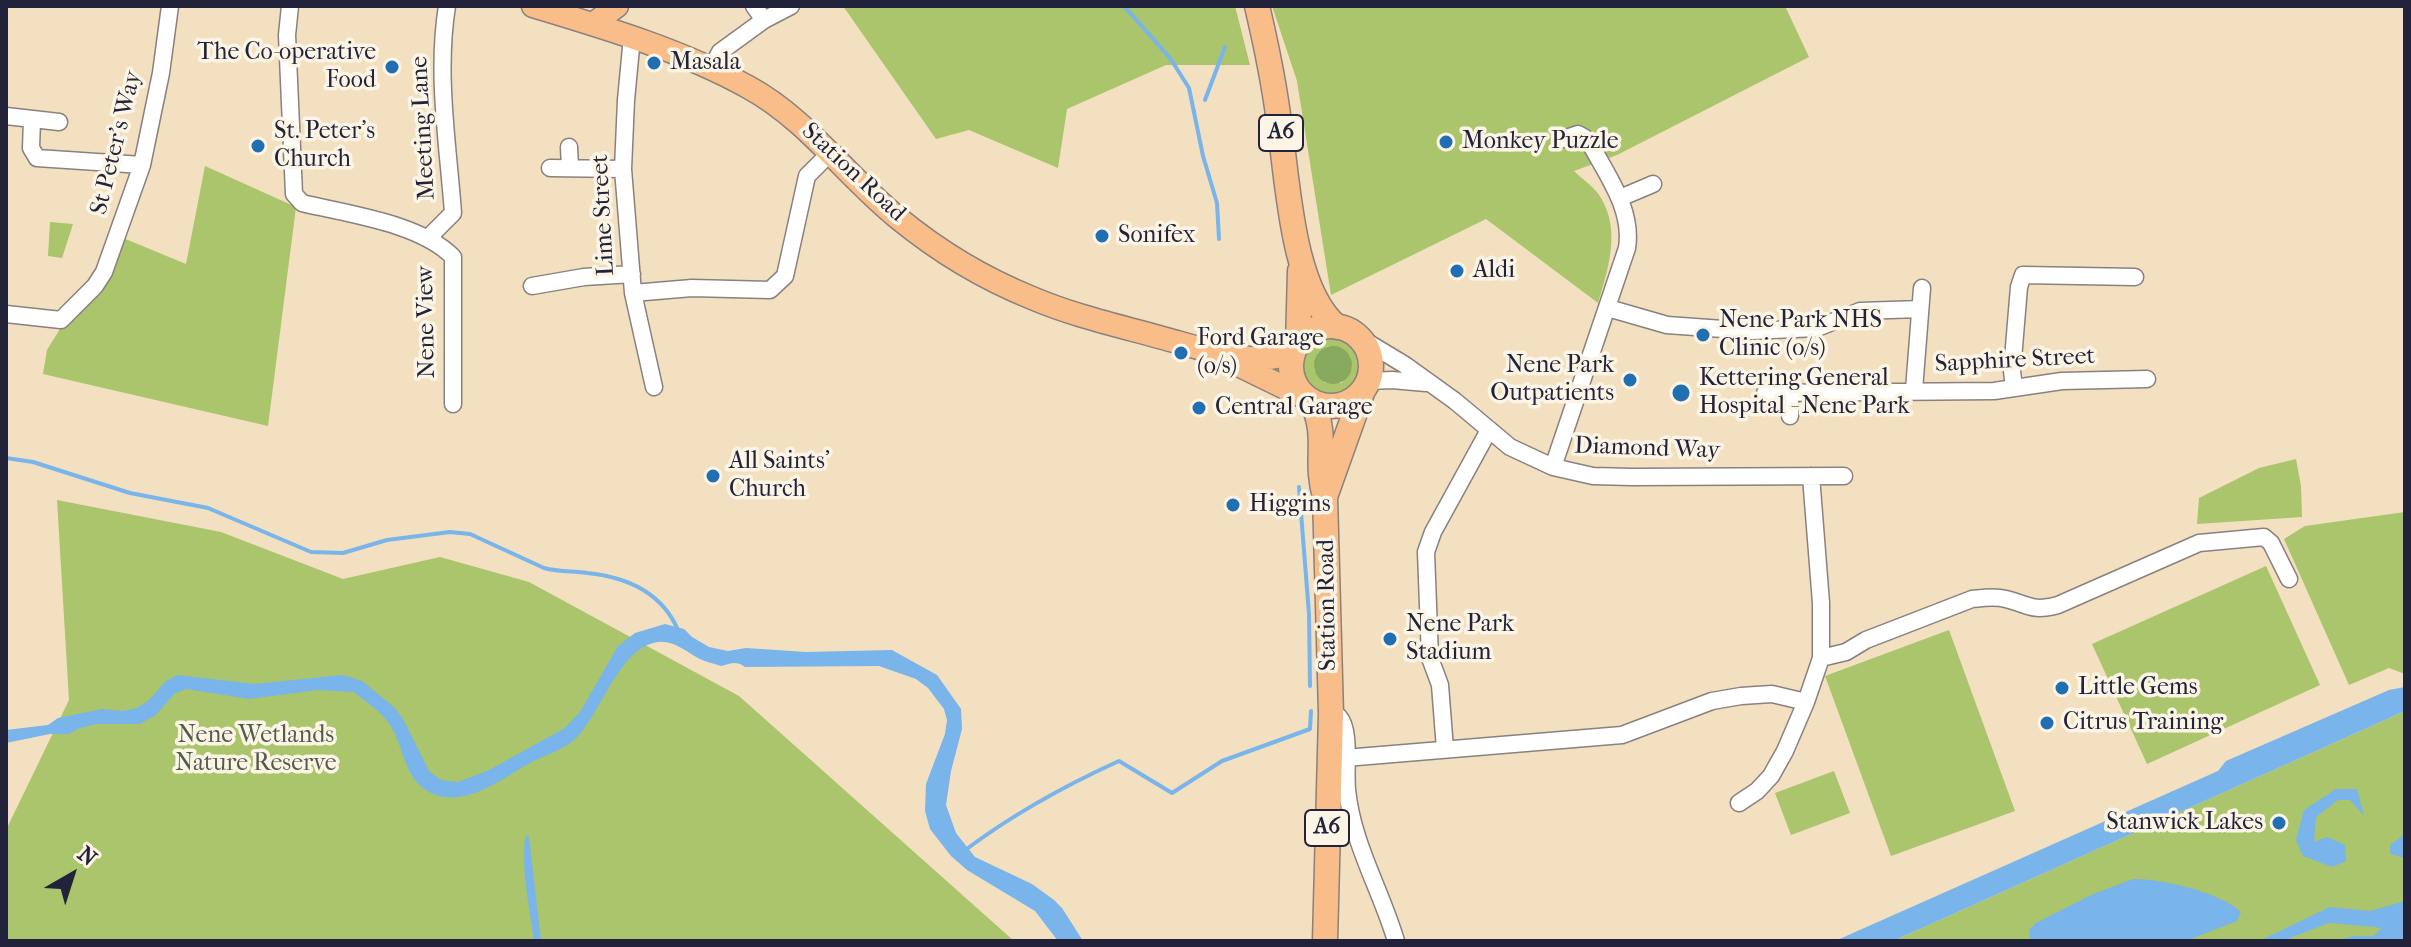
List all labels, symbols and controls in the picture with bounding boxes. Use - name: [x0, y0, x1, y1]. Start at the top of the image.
- place label: The Co-operative Food: [197, 39, 376, 95]
- place label: Masala: [670, 49, 741, 77]
- marker: Masala: [645, 54, 663, 72]
- street label: Meeting Lane: [406, 55, 442, 201]
- marker: The Co-operative Food: [383, 58, 401, 76]
- street label: St Peter's Way: [85, 68, 149, 218]
- road number: A6: [1259, 115, 1303, 151]
- street label: Station Road: [795, 117, 911, 229]
- place label: St. Peter's Church: [274, 118, 375, 174]
- place label: Monkey Puzzle: [1462, 128, 1619, 156]
- marker: Monkey Puzzle: [1437, 133, 1455, 151]
- marker: St. Peter's Church: [249, 137, 267, 155]
- street label: Lime Street: [586, 153, 622, 277]
- place label: Sonifex: [1118, 222, 1195, 250]
- marker: Sonifex: [1093, 227, 1111, 245]
- place label: Aldi: [1473, 257, 1515, 285]
- marker: Aldi: [1448, 262, 1466, 280]
- street label: Nene View: [412, 266, 442, 378]
- place label: Nene Park NHS Clinic (o/s): [1719, 307, 1882, 363]
- place label: Ford Garage (o/s): [1197, 325, 1324, 381]
- marker: Nene Park NHS Clinic (o/s): [1694, 326, 1712, 344]
- street label: Sapphire Street: [1934, 342, 2096, 380]
- marker: Ford Garage (o/s): [1172, 344, 1190, 362]
- place label: Nene Park Outpatients: [1490, 352, 1614, 408]
- place label: Kettering General Hospital - Nene Park: [1699, 365, 1910, 421]
- marker: Nene Park Outpatients: [1621, 371, 1639, 389]
- marker: Kettering General Hospital - Nene Park: [1670, 382, 1692, 404]
- place label: Central Garage: [1215, 394, 1373, 422]
- marker: Central Garage: [1190, 399, 1208, 417]
- street label: Diamond Way: [1574, 432, 1720, 466]
- place label: All Saints' Church: [729, 448, 830, 504]
- marker: All Saints' Church: [704, 467, 722, 485]
- place label: Higgins: [1249, 491, 1331, 519]
- marker: Higgins: [1224, 496, 1242, 514]
- street label: Station Road: [1312, 539, 1344, 671]
- place label: Nene Park Stadium: [1406, 611, 1514, 667]
- marker: Nene Park Stadium: [1381, 630, 1399, 648]
- place label: Little Gems: [2078, 674, 2198, 702]
- marker: Little Gems: [2053, 679, 2071, 697]
- place label: Citrus Training: [2063, 709, 2223, 737]
- marker: Citrus Training: [2038, 714, 2056, 732]
- park label: Nene Wetlands Nature Reserve: [175, 722, 337, 778]
- place label: Stanwick Lakes: [2106, 809, 2263, 837]
- road number: A6: [1305, 810, 1349, 846]
- marker: Stanwick Lakes: [2270, 814, 2288, 832]
- north arrow: [32, 835, 112, 915]
- text: N: [72, 841, 102, 872]

